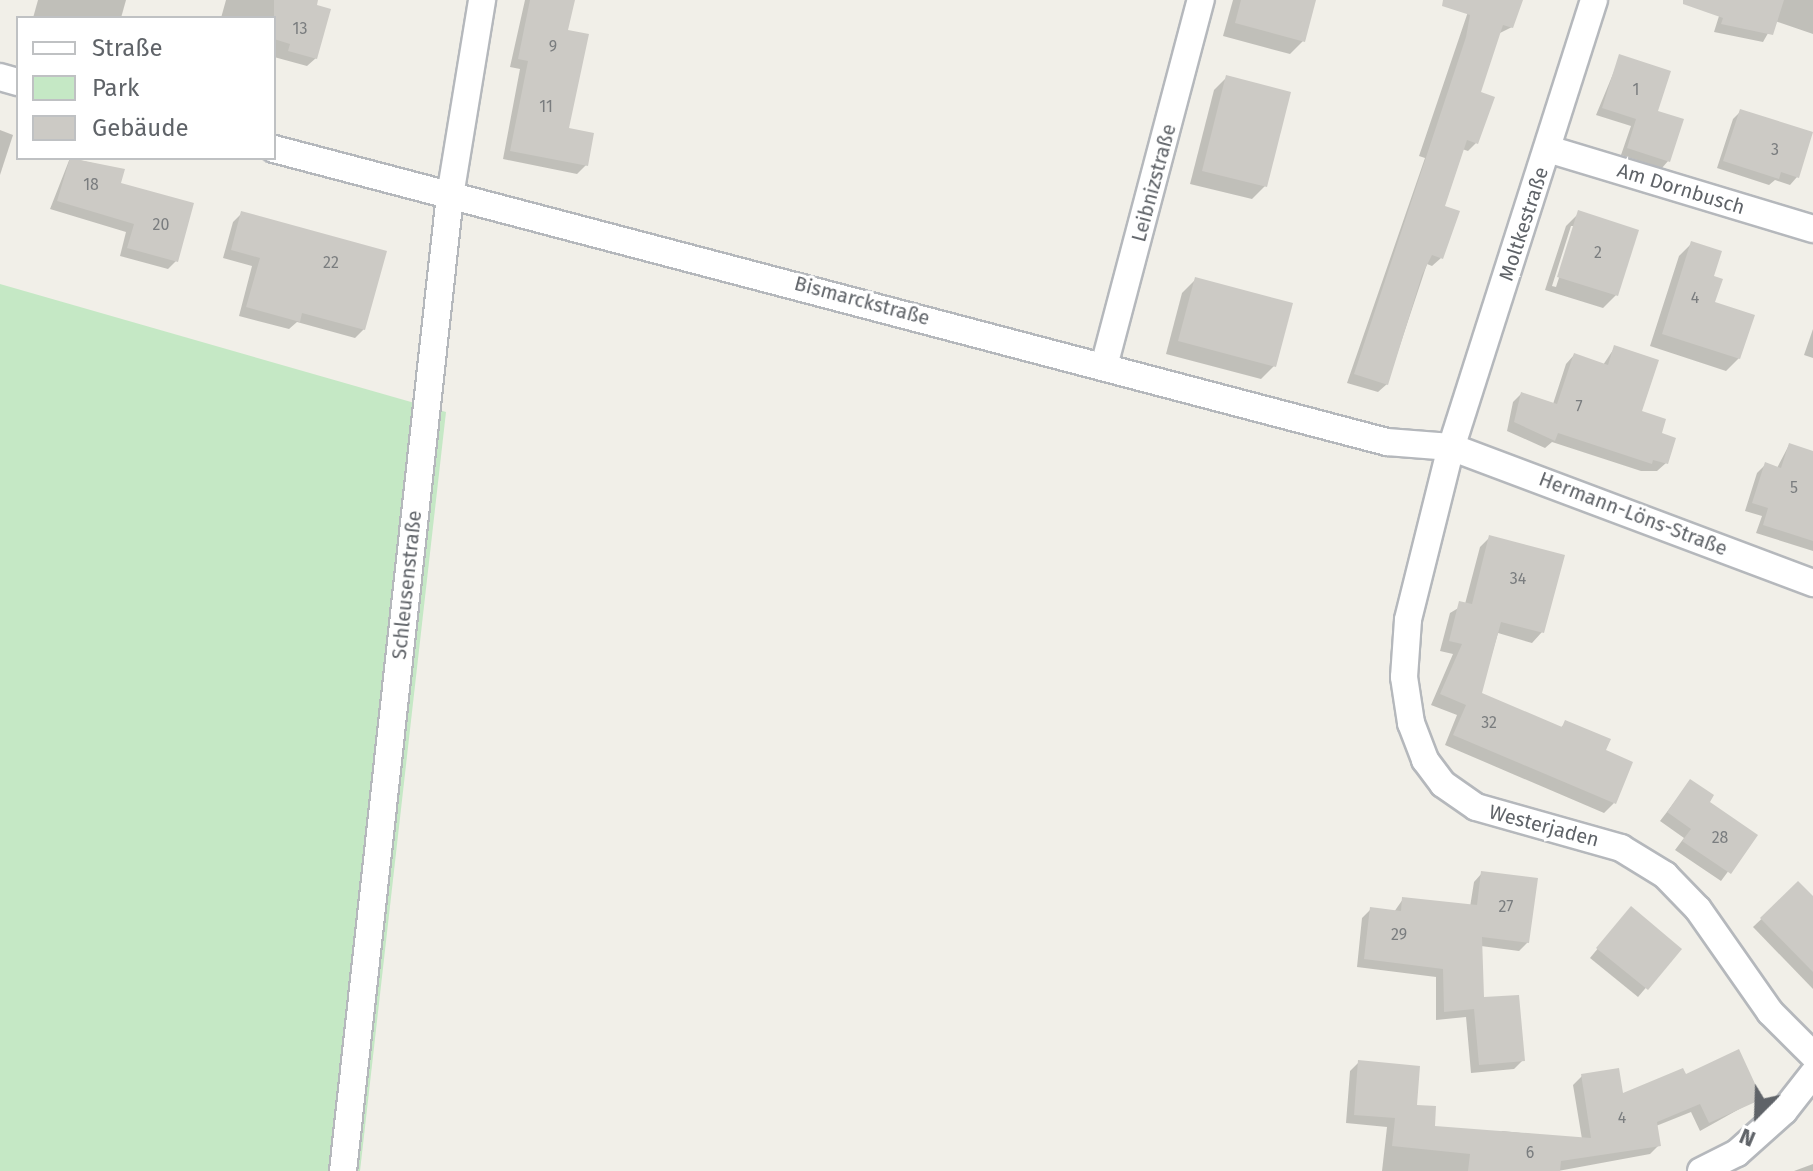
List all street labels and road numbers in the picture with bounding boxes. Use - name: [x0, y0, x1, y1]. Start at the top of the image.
- street label: Leibnizstraße: [1127, 121, 1181, 245]
- street label: Am Dornbusch: [1614, 158, 1748, 220]
- street label: Moltkestraße: [1494, 164, 1554, 284]
- street label: Bismarckstraße: [792, 271, 932, 331]
- street label: Hermann-Löns-Straße: [1535, 467, 1731, 561]
- street label: Schleusenstraße: [387, 509, 427, 661]
- street label: Westerjaden: [1486, 800, 1602, 852]

